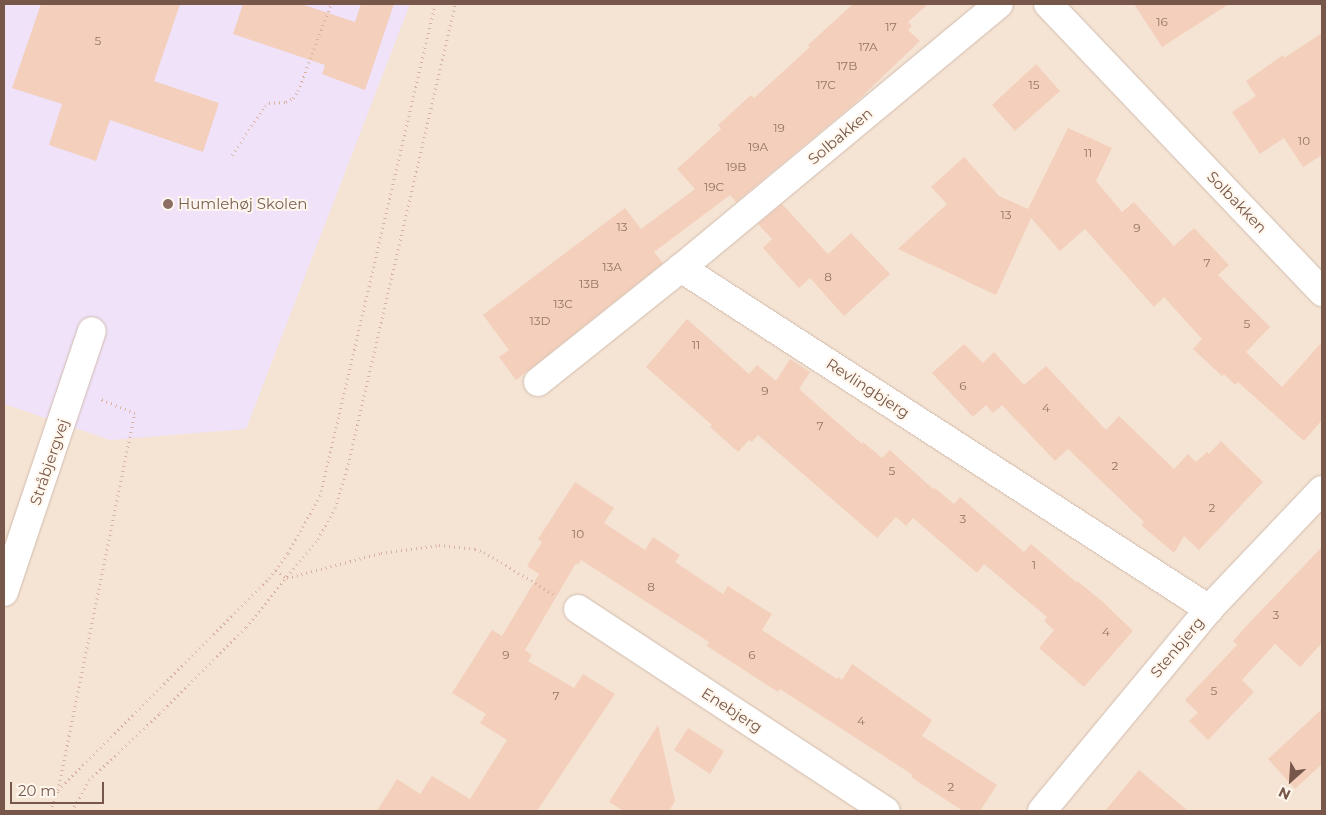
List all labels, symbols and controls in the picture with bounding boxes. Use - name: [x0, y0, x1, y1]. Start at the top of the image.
- house number: 16: [1156, 15, 1168, 29]
- house number: 17: [885, 20, 897, 34]
- house number: 5: [95, 34, 101, 48]
- house number: 17A: [858, 40, 878, 54]
- house number: 17B: [837, 59, 857, 73]
- house number: 17C: [816, 78, 836, 92]
- house number: 15: [1028, 78, 1040, 92]
- street label: Solbakken: [804, 104, 876, 168]
- house number: 19: [773, 121, 785, 135]
- house number: 10: [1298, 134, 1310, 148]
- house number: 19A: [748, 140, 768, 154]
- house number: 11: [1084, 146, 1092, 160]
- house number: 19B: [726, 160, 746, 174]
- street label: Solbakken: [1203, 168, 1271, 236]
- house number: 19C: [704, 180, 724, 194]
- place label: Humlehøj Skolen: [178, 195, 307, 213]
- marker: Humlehøj Skolen: [162, 198, 174, 210]
- house number: 13: [1000, 208, 1012, 222]
- house number: 13: [616, 220, 628, 234]
- house number: 9: [1133, 221, 1141, 235]
- house number: 7: [1203, 256, 1211, 270]
- house number: 13A: [602, 260, 622, 274]
- house number: 8: [824, 270, 832, 284]
- house number: 13B: [579, 277, 599, 291]
- house number: 13C: [553, 297, 573, 311]
- house number: 13D: [529, 314, 551, 328]
- house number: 5: [1244, 317, 1250, 331]
- house number: 11: [692, 338, 700, 352]
- street label: Revlingbjerg: [823, 354, 913, 422]
- house number: 6: [959, 379, 967, 393]
- house number: 9: [761, 384, 769, 398]
- house number: 4: [1042, 401, 1050, 415]
- street label: Stråbjergvej: [26, 417, 72, 507]
- house number: 7: [816, 419, 824, 433]
- house number: 2: [1112, 459, 1118, 473]
- house number: 5: [889, 464, 895, 478]
- house number: 2: [1209, 501, 1215, 515]
- house number: 3: [960, 512, 966, 526]
- house number: 10: [572, 527, 584, 541]
- house number: 1: [1032, 558, 1036, 572]
- house number: 8: [647, 580, 655, 594]
- house number: 3: [1273, 608, 1279, 622]
- street label: Stenbjerg: [1146, 613, 1208, 681]
- house number: 4: [1102, 625, 1110, 639]
- house number: 9: [502, 648, 510, 662]
- house number: 6: [748, 648, 756, 662]
- street label: Enebjerg: [698, 684, 766, 736]
- house number: 5: [1211, 684, 1217, 698]
- house number: 7: [552, 689, 560, 703]
- house number: 4: [857, 714, 865, 728]
- north arrow: [1266, 755, 1316, 805]
- scale bar: [12, 772, 106, 804]
- house number: 2: [948, 780, 954, 794]
- text: 20 m: [18, 781, 56, 800]
- text: N: [1275, 783, 1293, 804]

